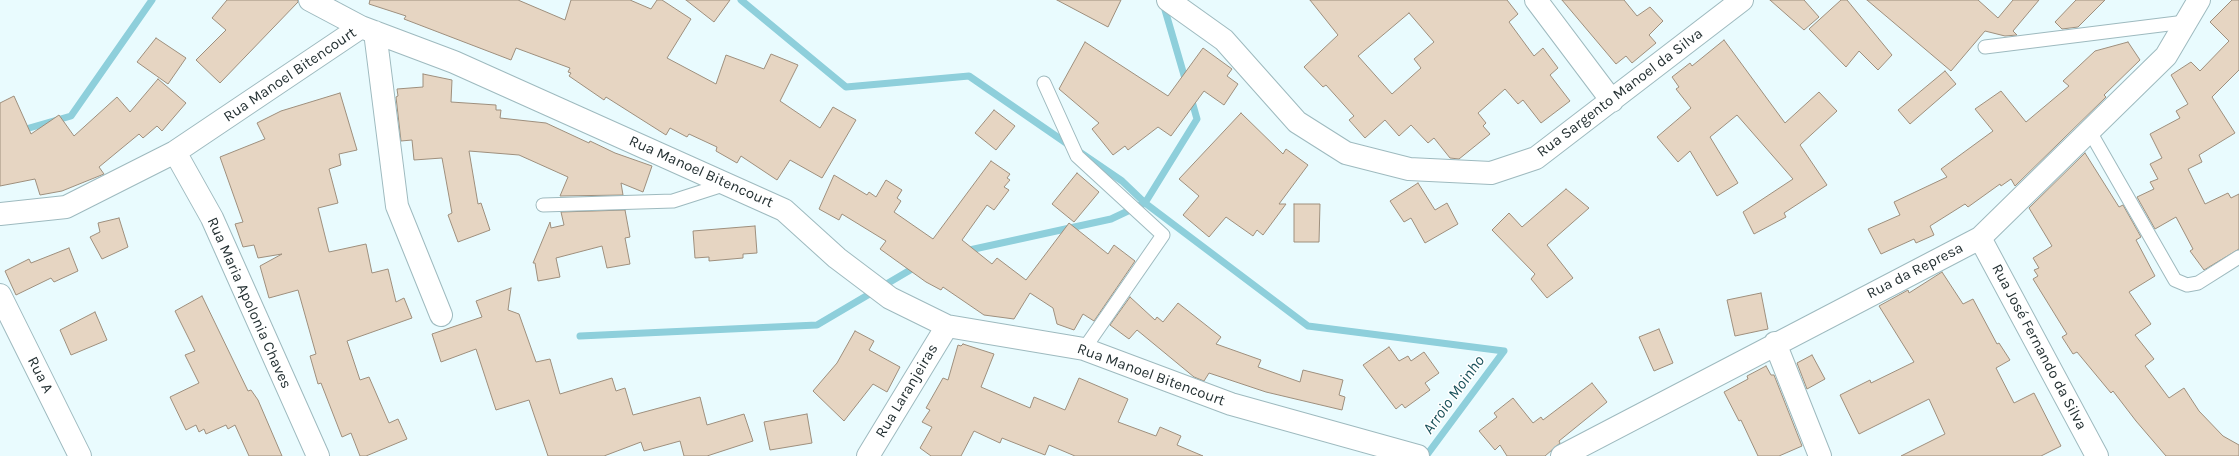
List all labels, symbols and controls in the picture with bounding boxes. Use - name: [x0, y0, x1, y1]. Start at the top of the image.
- street label: Rua Manoel Bitencourt: [220, 24, 360, 126]
- street label: Rua Sargento Manoel da Silva: [1533, 25, 1707, 161]
- street label: Rua Manoel Bitencourt: [626, 132, 776, 212]
- street label: Rua Maria Apolonia Chaves: [203, 215, 295, 391]
- street label: Rua da Represa: [1864, 239, 1966, 303]
- street label: Rua José Fernando da Silva: [1988, 261, 2090, 433]
- street label: Rua Manoel Bitencourt: [1075, 340, 1227, 410]
- street label: Rua Laranjeiras: [872, 341, 942, 441]
- water label: Arroio Moinho: [1419, 352, 1489, 438]
- street label: Rua A: [23, 354, 57, 396]

